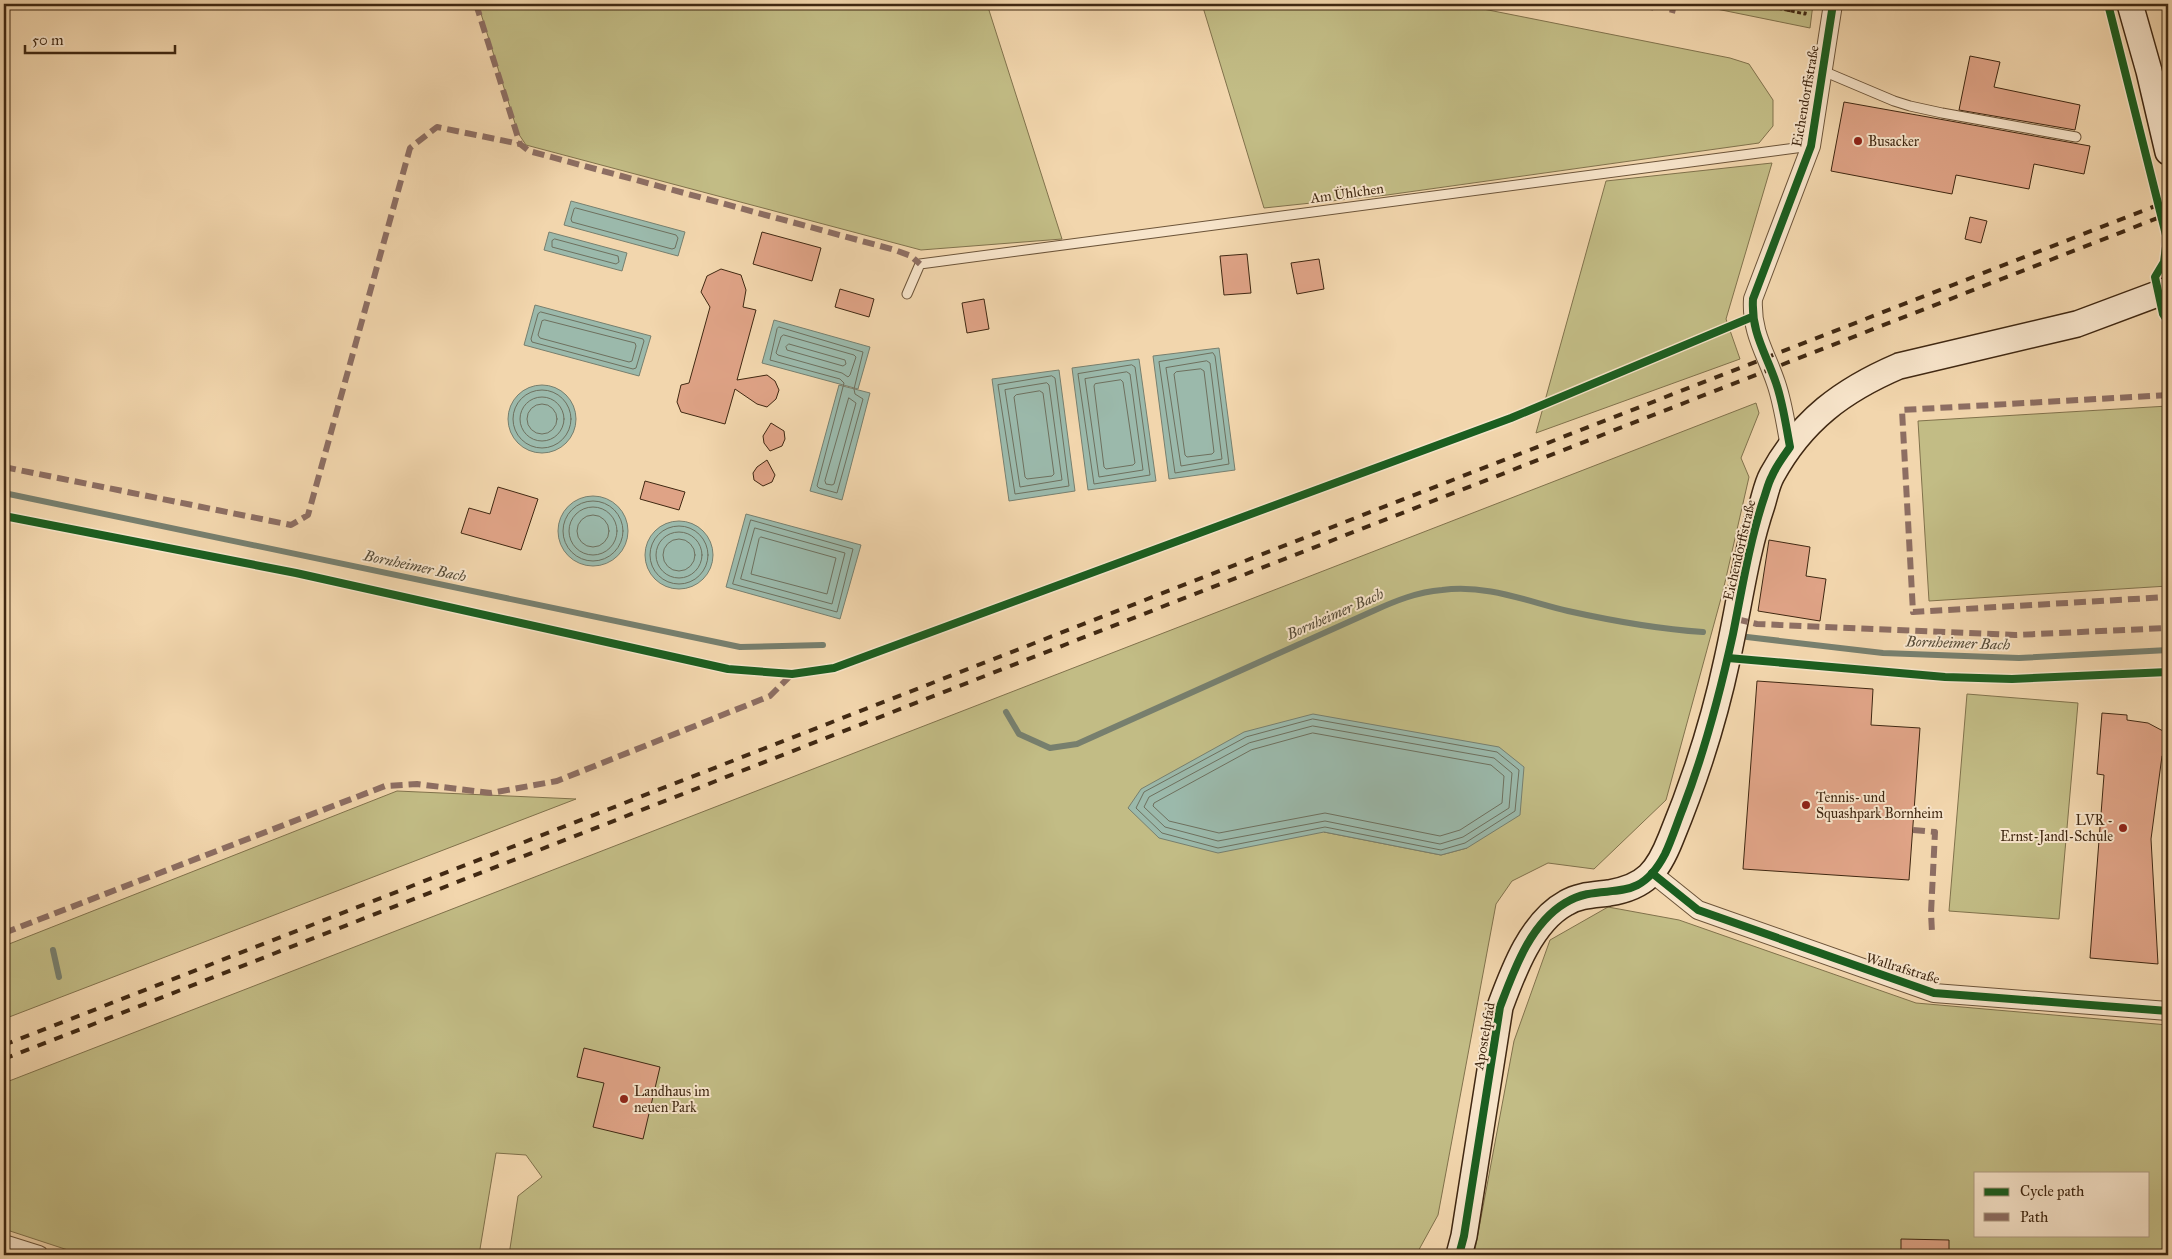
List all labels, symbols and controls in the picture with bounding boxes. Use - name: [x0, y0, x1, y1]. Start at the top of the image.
- scale bar: [25, 22, 175, 54]
- text: 50 m: [32, 31, 64, 49]
- street label: Eichendorffstraße: [1788, 44, 1823, 148]
- place label: Busacker: [1868, 133, 1920, 150]
- marker: Busacker: [1852, 135, 1864, 147]
- street label: Am Ühlchen: [1308, 178, 1385, 207]
- street label: Eichendorffstraße: [1720, 498, 1759, 602]
- water label: Bornheimer Bach: [361, 546, 469, 586]
- water label: Bornheimer Bach: [1283, 584, 1387, 644]
- water label: Bornheimer Bach: [1905, 632, 2011, 654]
- place label: Tennis- und Squashpark Bornheim: [1816, 789, 1943, 823]
- marker: Tennis- und Squashpark Bornheim: [1800, 799, 1812, 811]
- place label: LVR - Ernst-Jandl-Schule: [2000, 812, 2113, 846]
- marker: LVR - Ernst-Jandl-Schule: [2117, 822, 2129, 834]
- street label: Wallrafstraße: [1864, 949, 1942, 988]
- street label: Apostelpfad: [1470, 1001, 1499, 1072]
- place label: Landhaus im neuen Park: [634, 1083, 710, 1116]
- marker: Landhaus im neuen Park: [618, 1093, 630, 1105]
- legend: [1974, 1172, 2150, 1236]
- text: Cycle path: [2020, 1182, 2085, 1200]
- text: Path: [2020, 1208, 2049, 1226]

